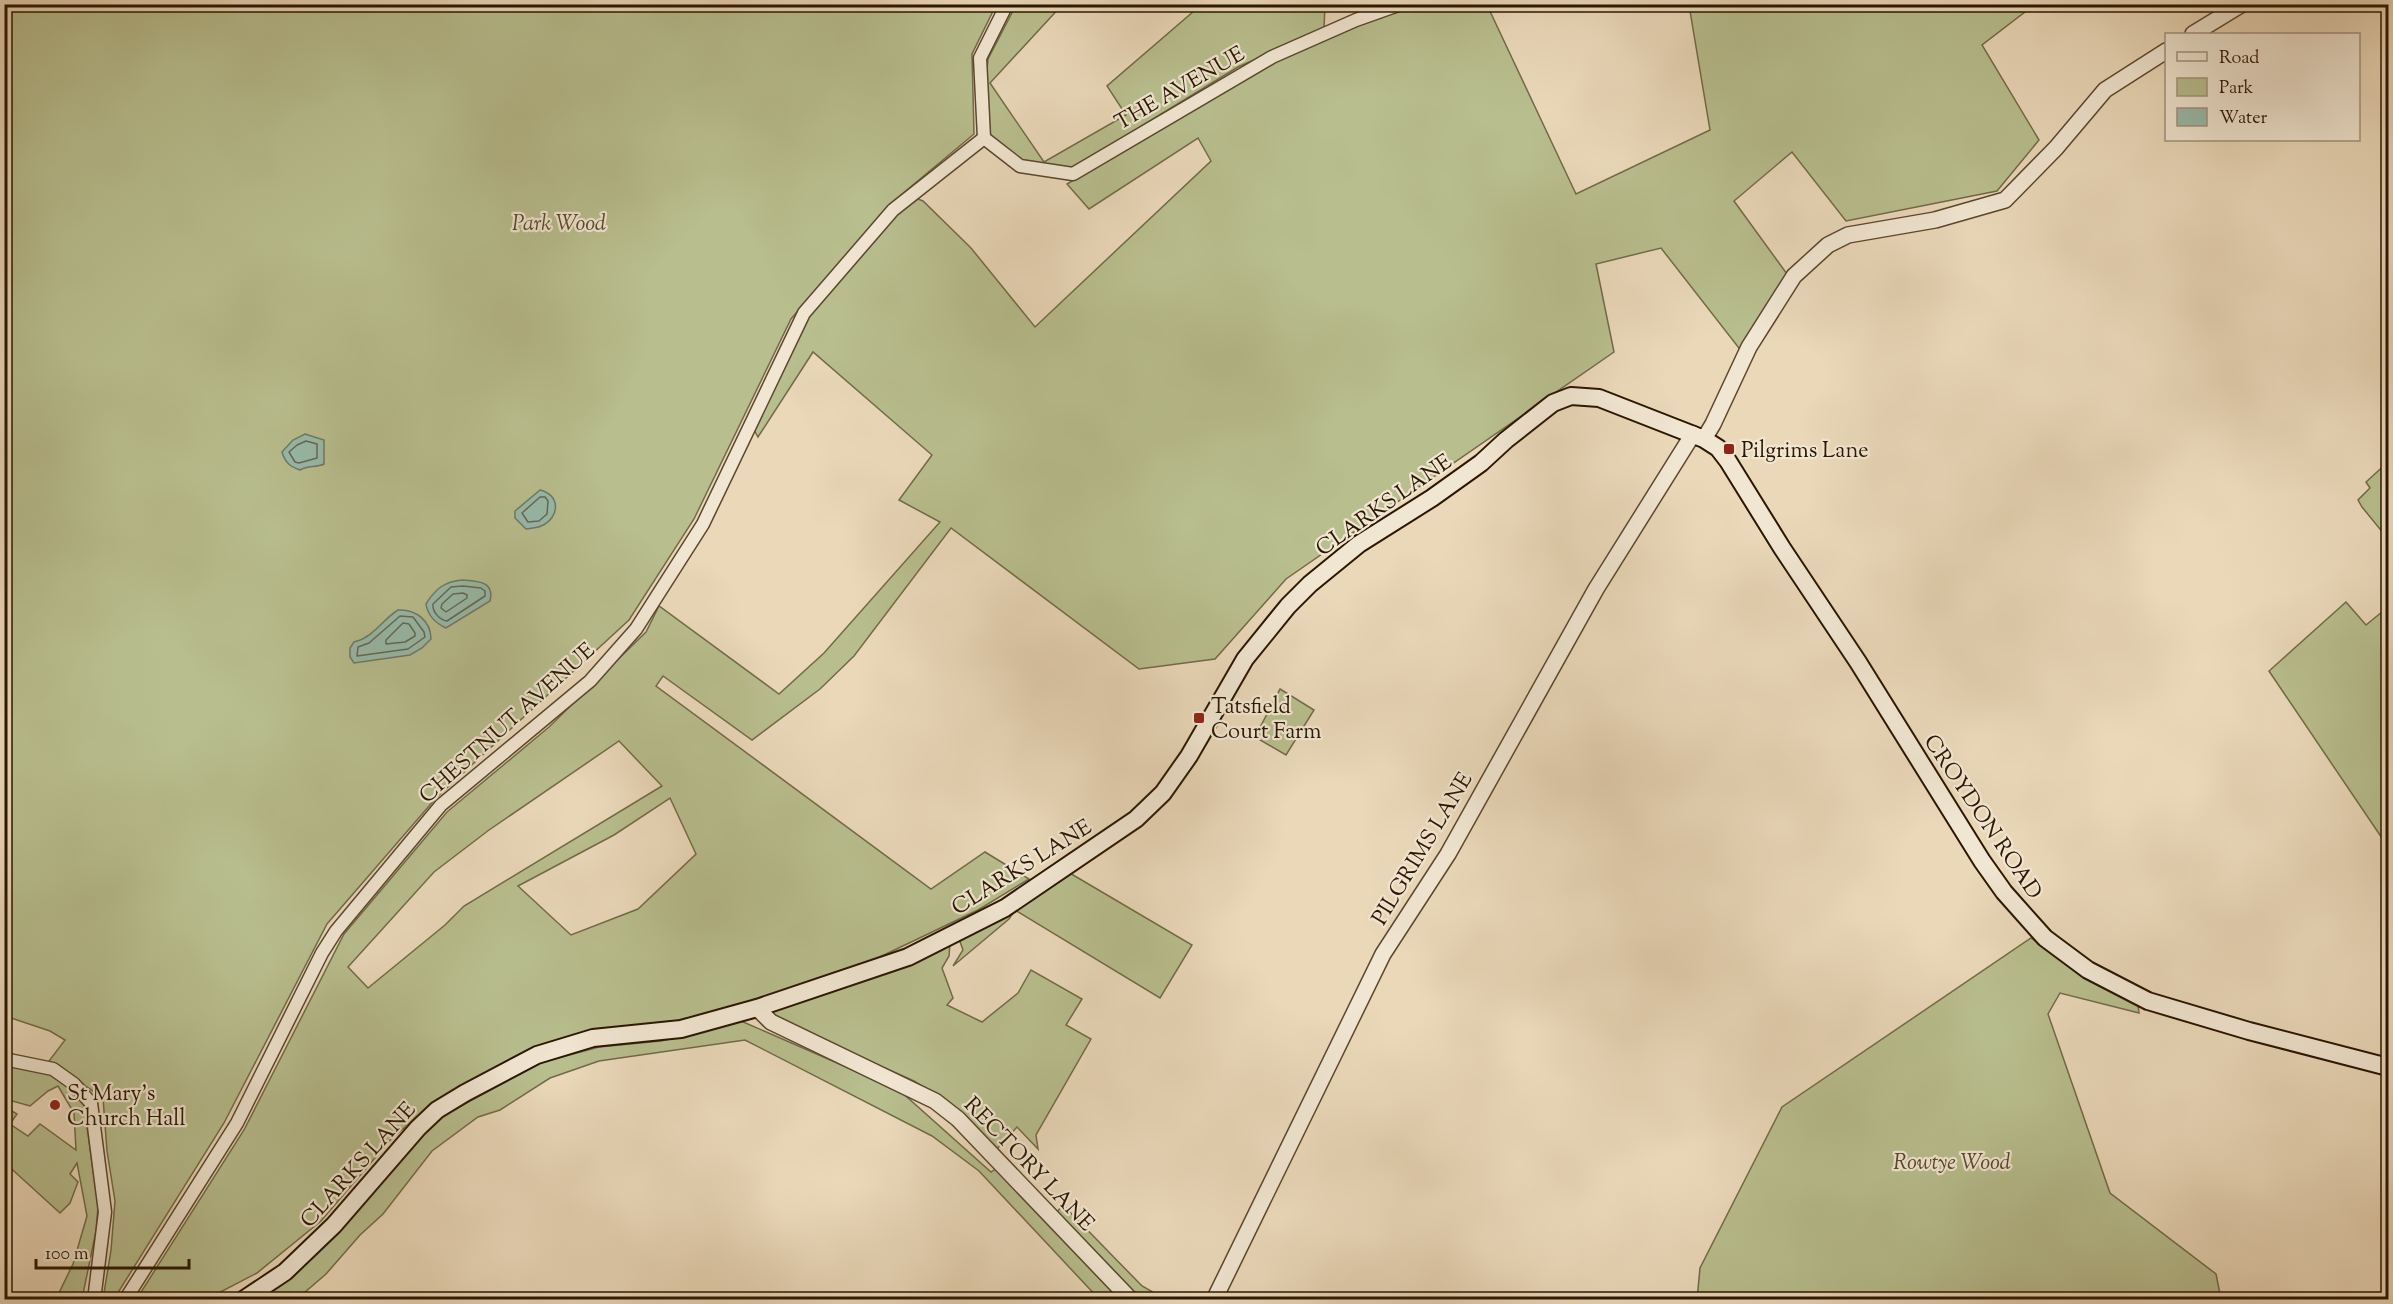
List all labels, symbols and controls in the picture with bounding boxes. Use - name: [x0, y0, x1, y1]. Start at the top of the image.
- legend: [2165, 33, 2360, 141]
- street label: THE AVENUE: [1110, 39, 1251, 140]
- text: Road: [2219, 46, 2259, 72]
- text: Park: [2219, 76, 2254, 102]
- text: Water: [2219, 106, 2268, 132]
- park label: Park Wood: [512, 209, 606, 241]
- place label: Pilgrims Lane: [1741, 436, 1868, 468]
- marker: Pilgrims Lane: [1722, 442, 1736, 456]
- street label: CLARKS LANE: [1310, 447, 1459, 565]
- street label: CHESTNUT AVENUE: [413, 636, 603, 812]
- place label: Tatsfield Court Farm: [1211, 692, 1321, 749]
- marker: Tatsfield Court Farm: [1192, 711, 1206, 725]
- street label: CROYDON ROAD: [1914, 729, 2049, 907]
- street label: PILGRIMS LANE: [1365, 767, 1482, 932]
- street label: CLARKS LANE: [946, 813, 1099, 925]
- place label: St Mary's Church Hall: [67, 1079, 186, 1136]
- street label: RECTORY LANE: [955, 1091, 1101, 1240]
- street label: CLARKS LANE: [294, 1096, 425, 1236]
- marker: St Mary's Church Hall: [48, 1098, 62, 1112]
- park label: Rowtye Wood: [1893, 1148, 2011, 1180]
- scale bar: [36, 1232, 189, 1270]
- text: 100 m: [45, 1242, 89, 1268]

